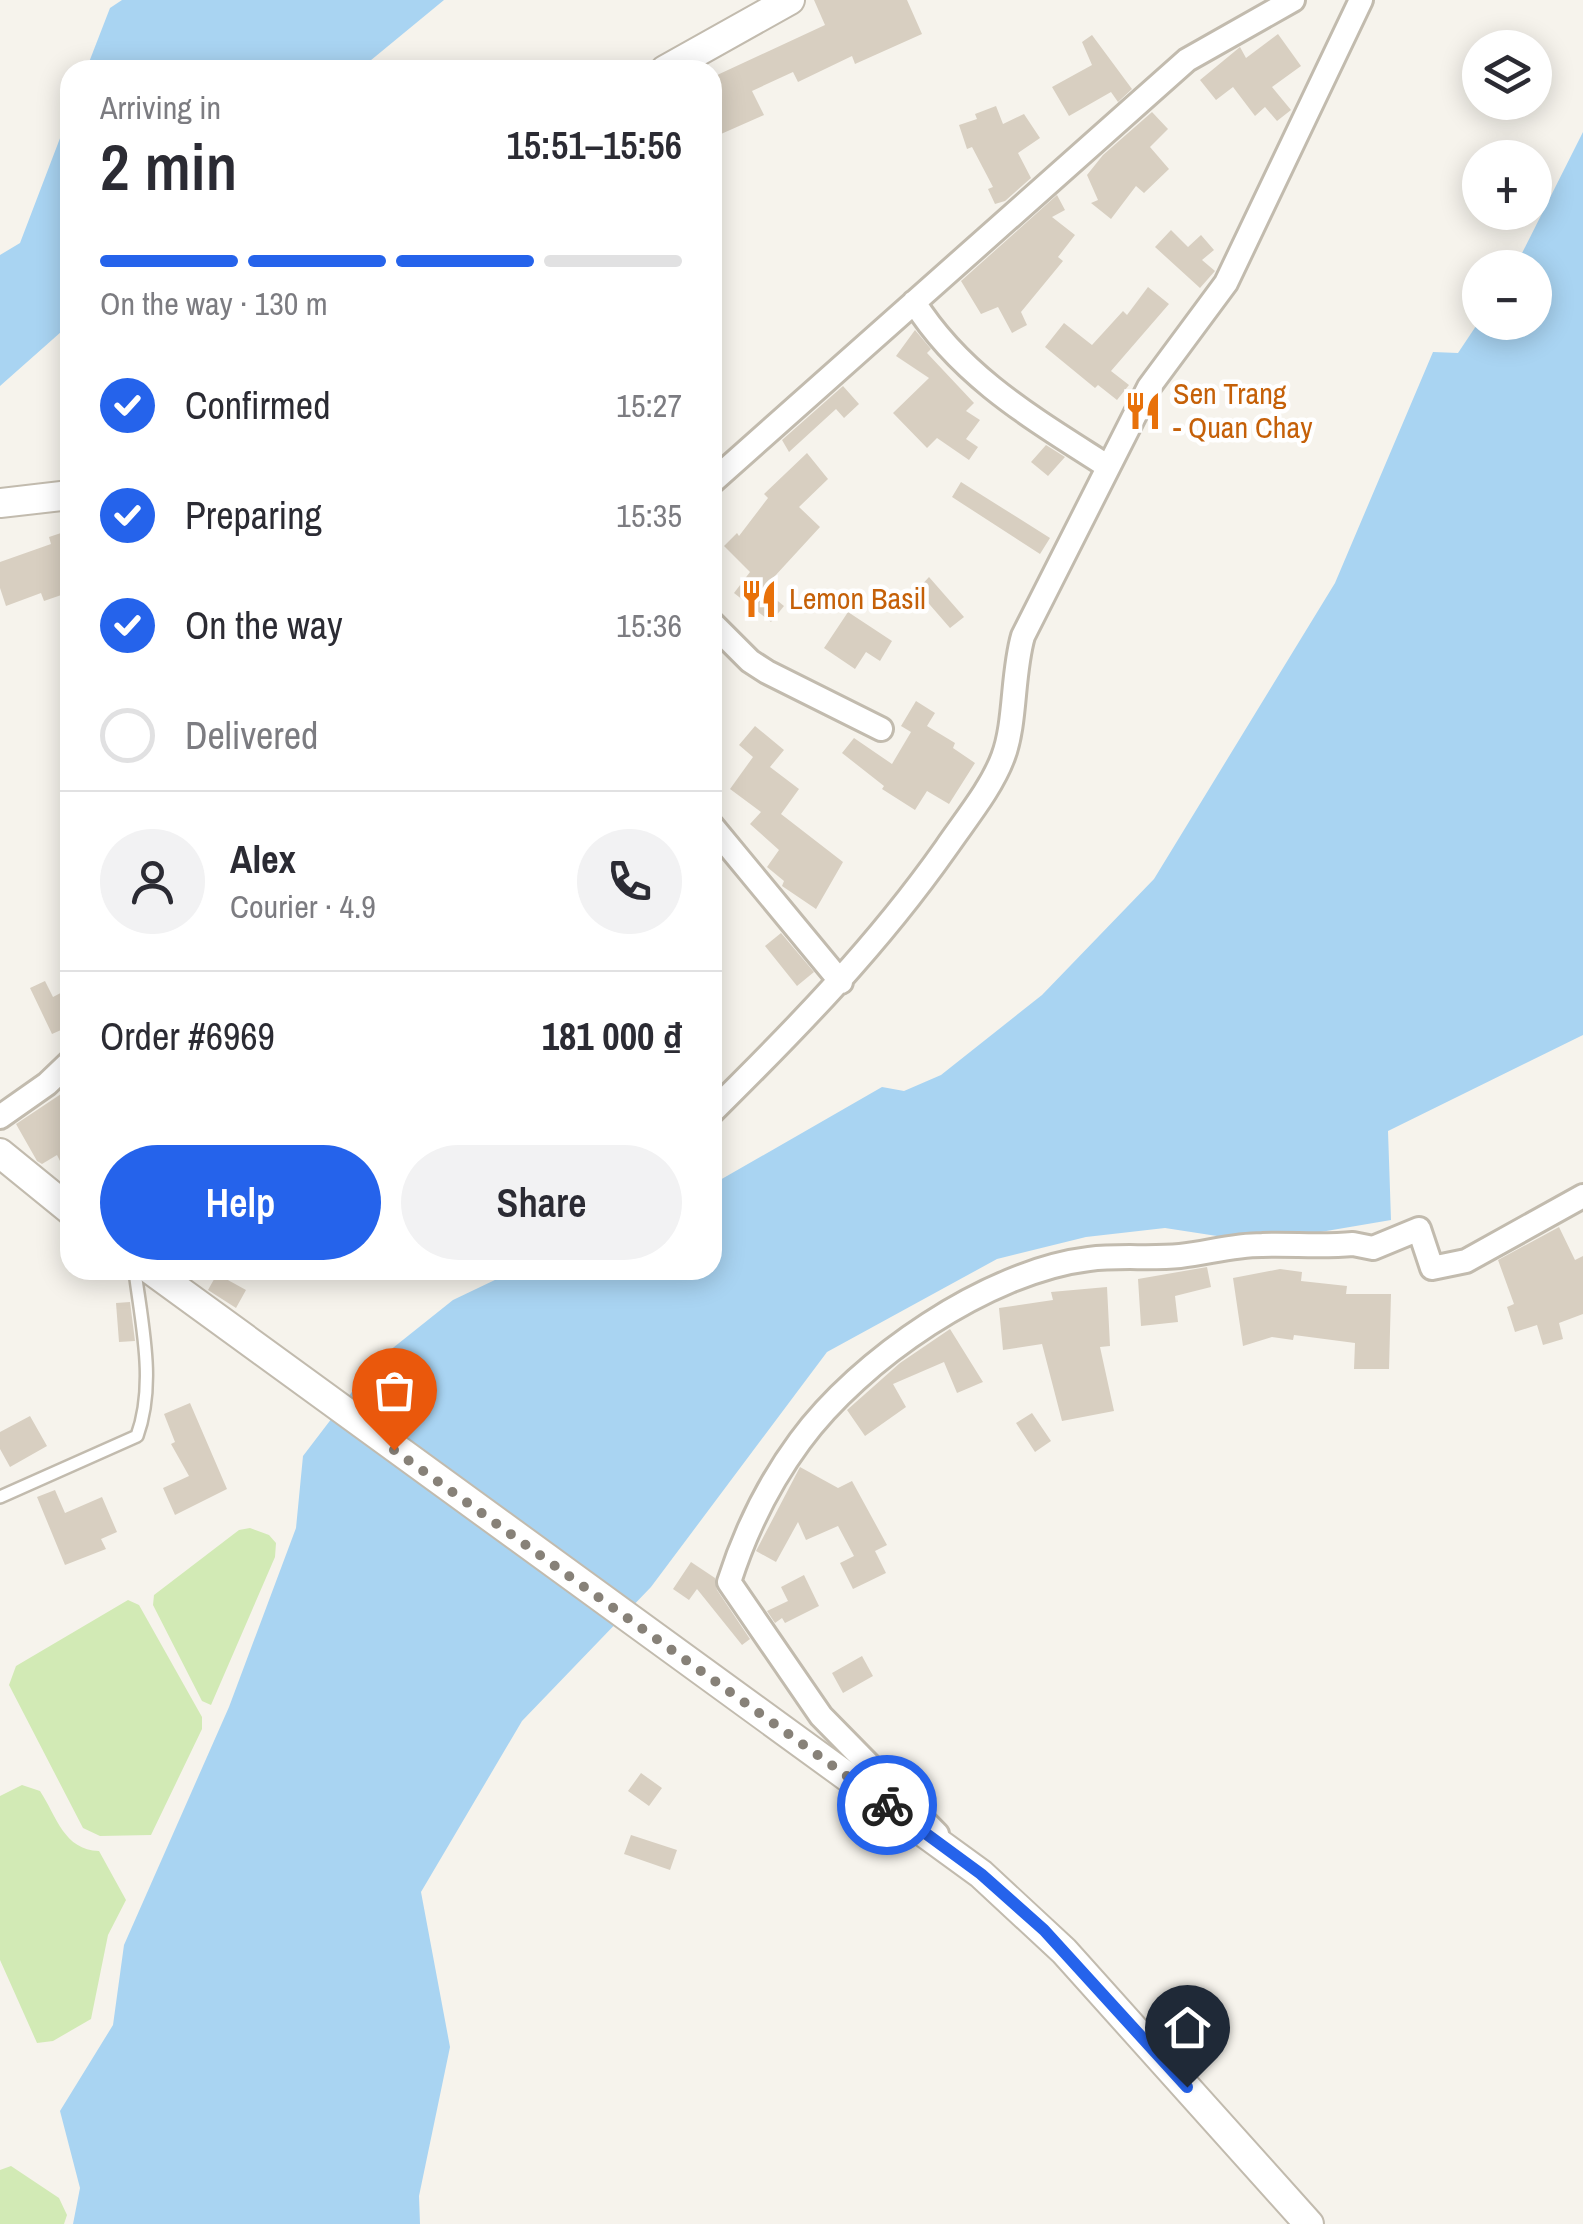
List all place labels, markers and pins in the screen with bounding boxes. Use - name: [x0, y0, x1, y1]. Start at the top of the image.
- place label: Sen Trang - Quan Chay: [1173, 373, 1313, 447]
- restaurant icon: Sen Trang - Quan Chay: [1122, 390, 1164, 432]
- restaurant icon: Lemon Basil: [738, 578, 780, 620]
- place label: Lemon Basil: [789, 578, 926, 618]
- pin: [352, 1348, 437, 1451]
- pin: [1145, 1985, 1230, 2088]

